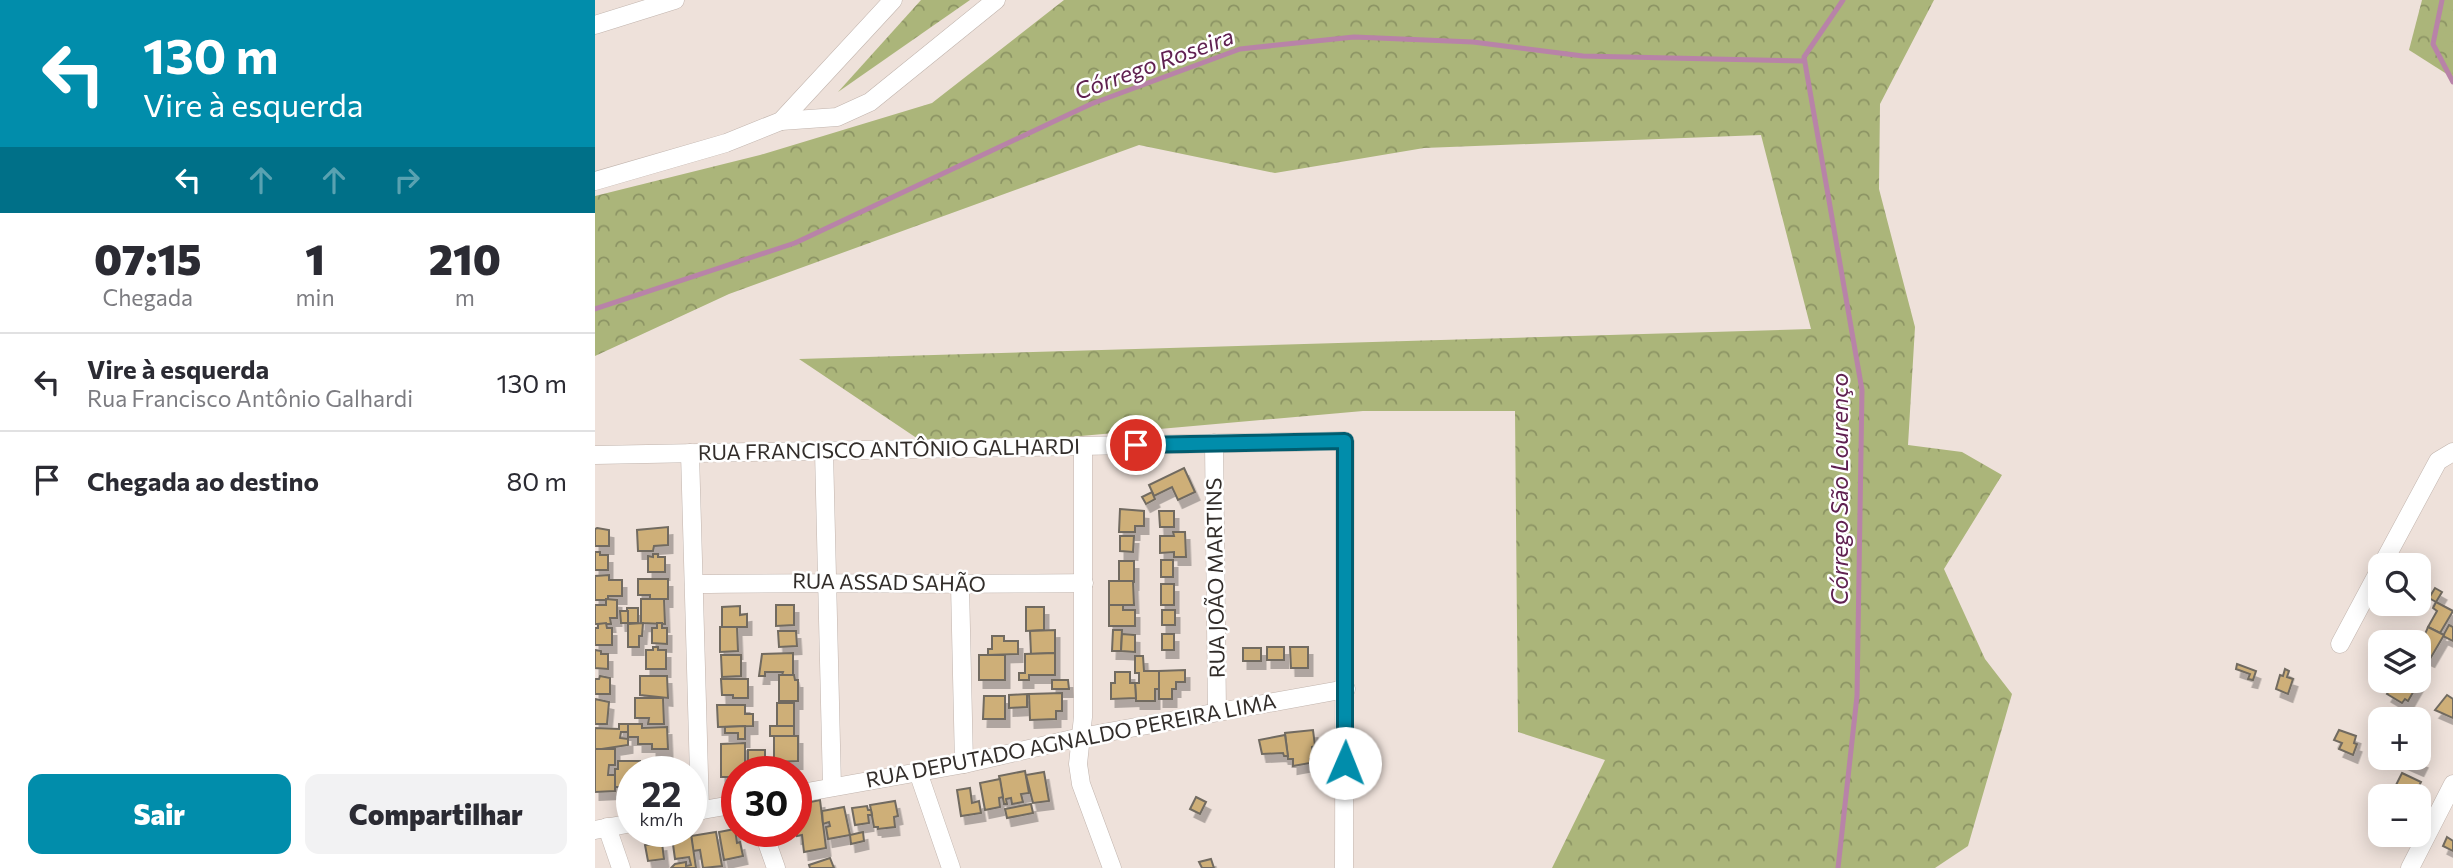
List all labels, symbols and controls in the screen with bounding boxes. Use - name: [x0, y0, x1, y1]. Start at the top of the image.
- water label: Córrego Roseira: [1070, 21, 1237, 105]
- text: 130 m: [143, 24, 278, 84]
- icon: left: [28, 28, 119, 119]
- text: Vire à esquerda: [143, 84, 364, 124]
- icon: left: [169, 161, 207, 199]
- icon: ahead: [242, 161, 280, 199]
- icon: ahead: [315, 161, 353, 199]
- icon: right: [388, 161, 426, 199]
- text: 07:15: [94, 232, 201, 284]
- text: 1: [305, 232, 325, 284]
- text: 210: [429, 232, 501, 284]
- text: Chegada: [102, 283, 193, 311]
- text: min: [296, 283, 335, 311]
- text: m: [455, 283, 475, 311]
- text: Vire à esquerda: [87, 353, 269, 384]
- icon: left: [28, 363, 66, 401]
- text: 130 m: [496, 367, 567, 398]
- water label: Córrego São Lourenço: [1825, 373, 1853, 605]
- text: Rua Francisco Antônio Galhardi: [87, 384, 413, 412]
- pin: [1106, 415, 1166, 475]
- icon: arrive: [1117, 426, 1155, 464]
- street label: RUA FRANCISCO ANTÔNIO GALHARDI: [698, 433, 1080, 464]
- icon: arrive: [28, 461, 66, 499]
- text: Chegada ao destino: [87, 465, 319, 496]
- text: 80 m: [507, 465, 567, 496]
- street label: RUA JOÃO MARTINS: [1200, 478, 1229, 678]
- map controls: [2368, 553, 2431, 847]
- button: search: [2368, 553, 2431, 616]
- street label: RUA ASSAD SAHÃO: [792, 567, 986, 596]
- button: layers: [2368, 630, 2431, 693]
- street label: RUA DEPUTADO AGNALDO PEREIRA LIMA: [863, 687, 1278, 792]
- button: +: [2368, 707, 2431, 770]
- position arrow: [1308, 726, 1382, 800]
- speed limit sign: 30: [721, 756, 812, 847]
- text: 22: [642, 771, 681, 814]
- button: Sair: [28, 774, 291, 854]
- button: Compartilhar: [305, 774, 567, 854]
- button: −: [2368, 784, 2431, 847]
- text: km/h: [640, 808, 683, 830]

